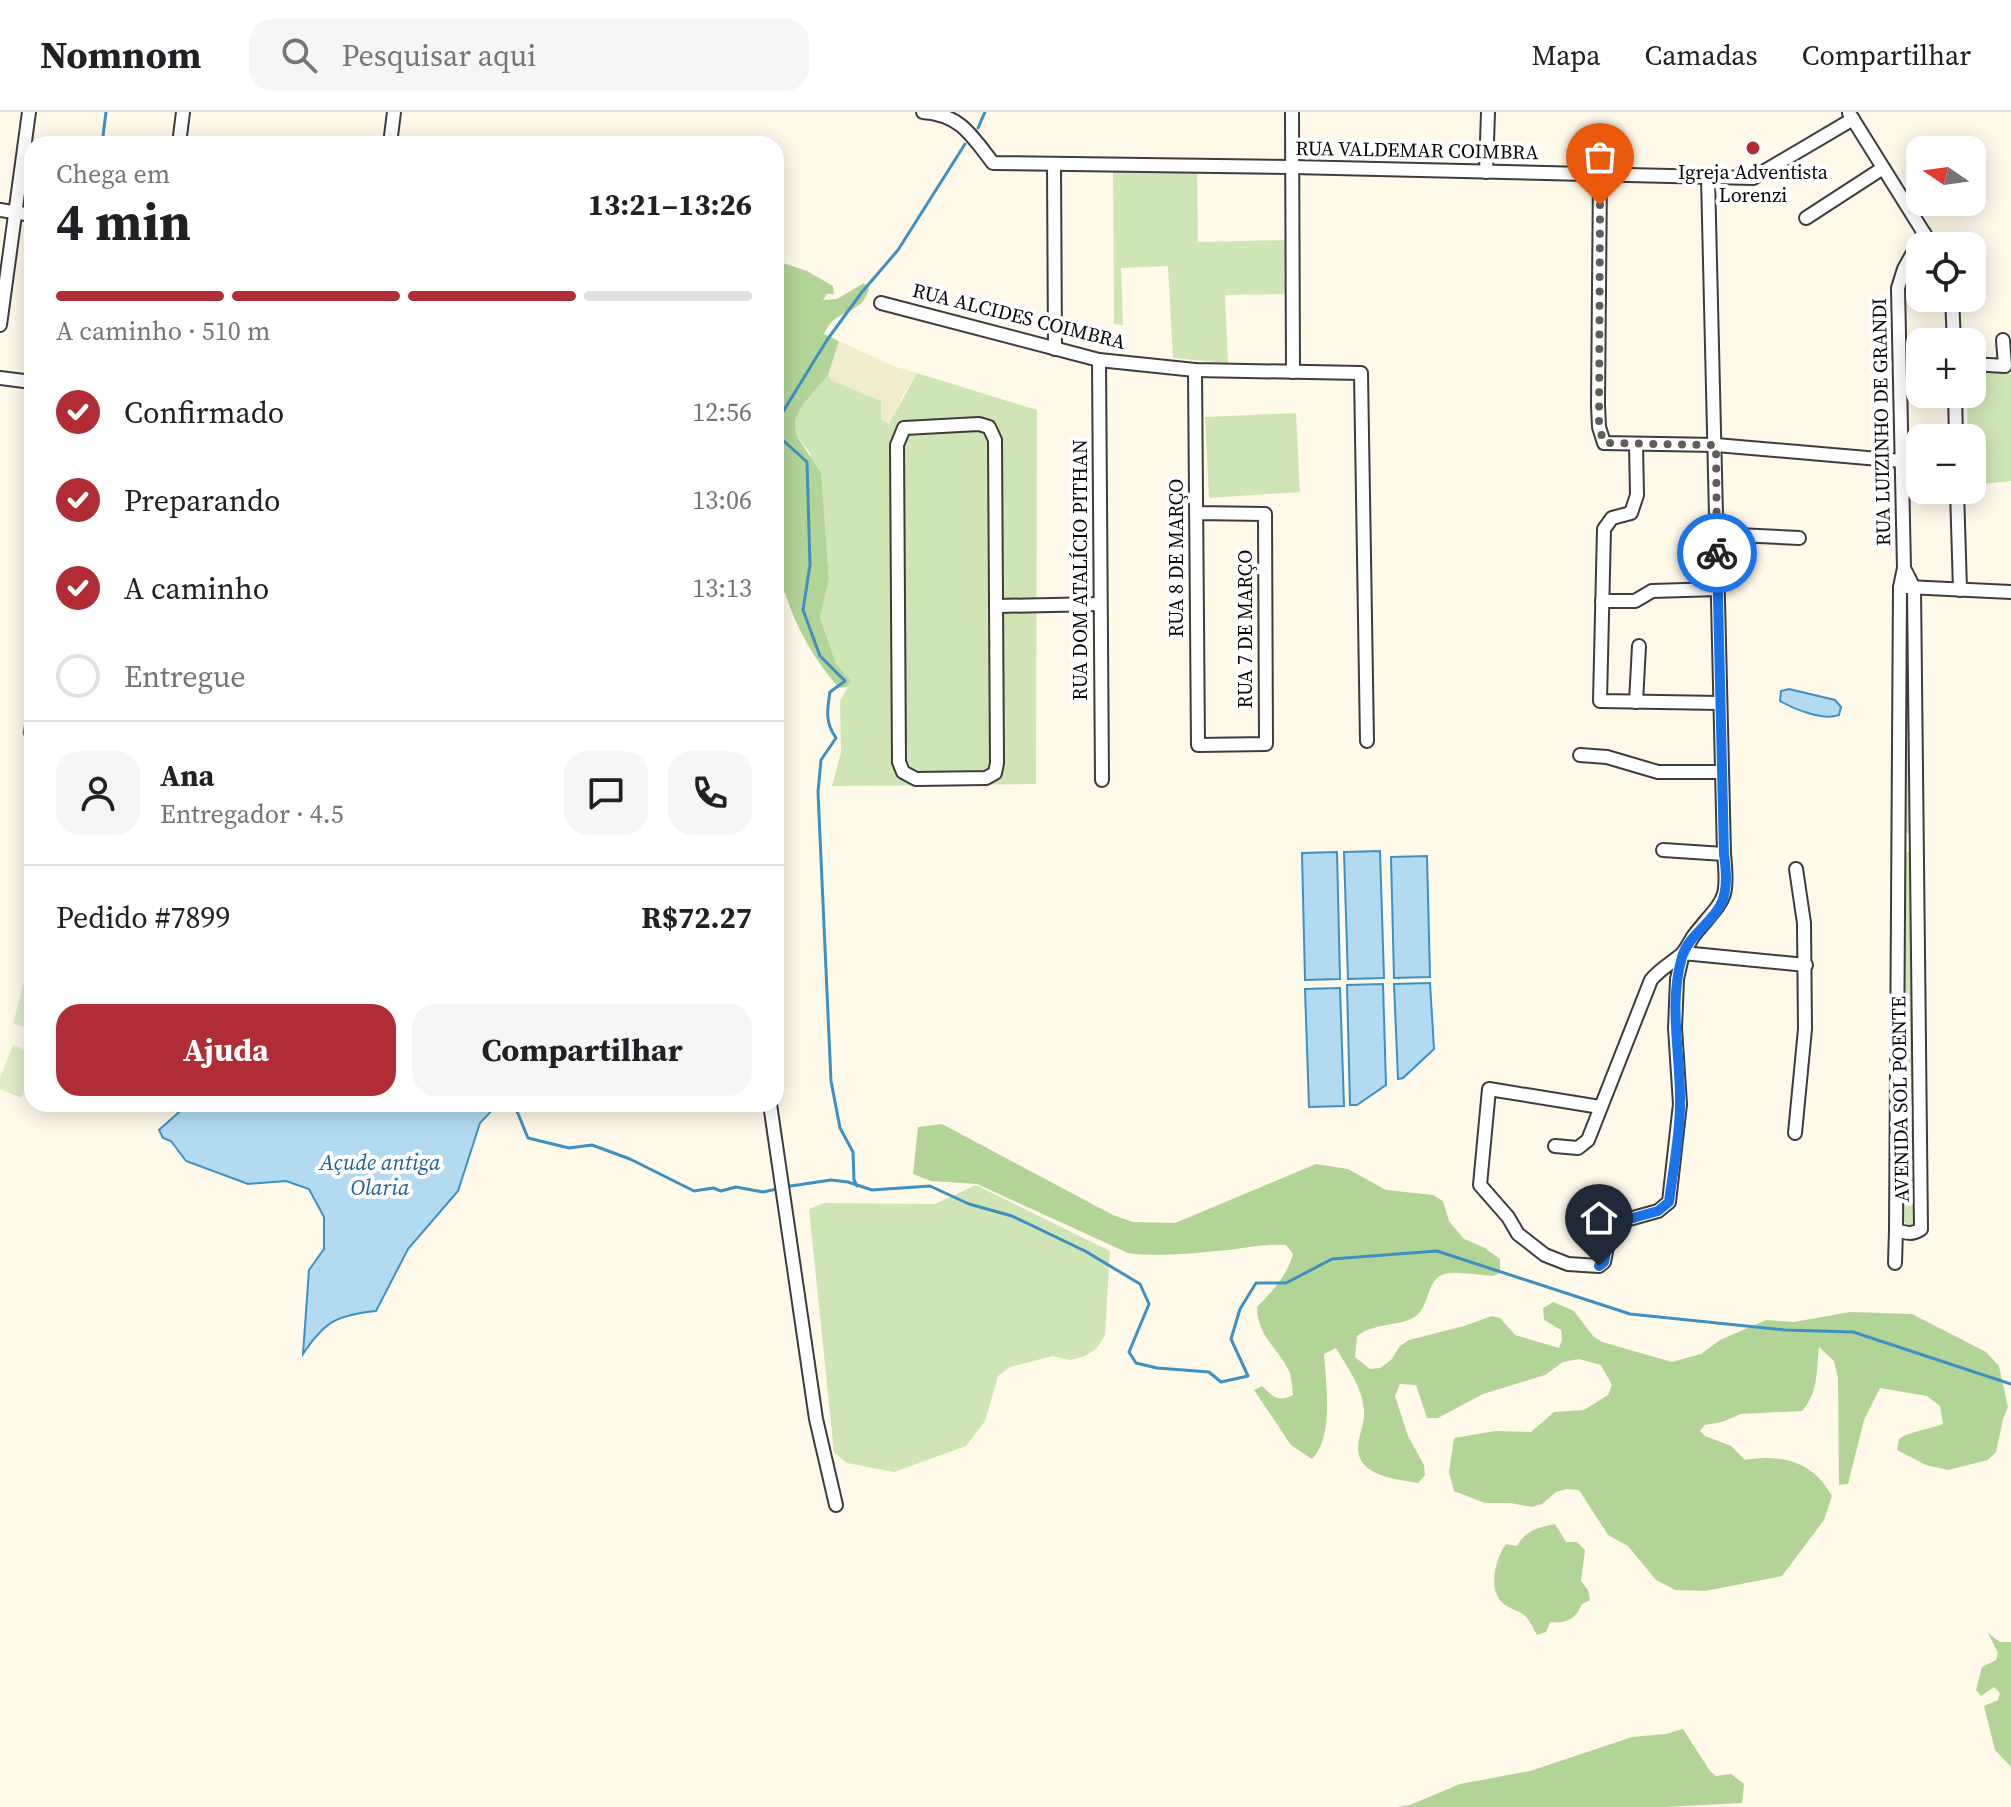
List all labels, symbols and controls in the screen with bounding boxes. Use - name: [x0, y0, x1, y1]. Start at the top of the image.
- search box: [249, 19, 809, 91]
- text: Nomnom: [40, 29, 201, 81]
- icon: search: [277, 33, 321, 77]
- text: Pesquisar aqui: [341, 35, 536, 76]
- text: Mapa: [1532, 36, 1601, 74]
- text: Camadas: [1645, 36, 1758, 74]
- text: Compartilhar: [1802, 36, 1971, 74]
- pin: [1566, 123, 1634, 205]
- street label: RUA VALDEMAR COIMBRA: [1295, 134, 1540, 166]
- icon: bag: [1578, 135, 1622, 179]
- north arrow: [1906, 136, 1986, 216]
- map controls: [1906, 136, 1986, 504]
- marker: Igreja Adventista Lorenzi: [1744, 139, 1762, 157]
- text: Chega em: [56, 156, 170, 192]
- place label: Igreja Adventista Lorenzi: [1678, 158, 1829, 209]
- text: 13:21–13:26: [588, 184, 752, 225]
- text: 4 min: [56, 186, 191, 257]
- button: locate: [1906, 232, 1986, 312]
- street label: RUA ALCIDES COIMBRA: [909, 276, 1129, 356]
- street label: RUA LUIZINHO DE GRANDI: [1865, 298, 1897, 546]
- text: A caminho · 510 m: [56, 313, 270, 349]
- button: +: [1906, 328, 1986, 408]
- icon: check: [56, 390, 100, 434]
- text: Confirmado: [124, 392, 284, 433]
- text: 12:56: [692, 394, 752, 430]
- button: −: [1906, 424, 1986, 504]
- street label: RUA DOM ATALÍCIO PITHAN: [1066, 439, 1094, 701]
- icon: check: [56, 478, 100, 522]
- street label: RUA 8 DE MARÇO: [1162, 479, 1190, 637]
- text: Preparando: [124, 480, 281, 521]
- text: 13:06: [692, 482, 752, 518]
- courier: [1677, 513, 1757, 593]
- icon: bike: [1695, 531, 1739, 575]
- street label: RUA 7 DE MARÇO: [1231, 550, 1259, 708]
- icon: check: [56, 566, 100, 610]
- text: A caminho: [124, 568, 269, 609]
- text: 13:13: [692, 570, 752, 606]
- text: Entregue: [124, 656, 246, 697]
- button: person: [56, 751, 140, 835]
- button: chat: [564, 751, 648, 835]
- button: phone: [668, 751, 752, 835]
- text: Ana: [160, 755, 214, 796]
- text: Entregador · 4.5: [160, 796, 344, 832]
- text: Pedido #7899: [56, 897, 231, 938]
- text: R$72.27: [641, 897, 752, 938]
- street label: AVENIDA SOL POENTE: [1884, 996, 1916, 1202]
- button: Ajuda: [56, 1004, 396, 1096]
- button: Compartilhar: [412, 1004, 752, 1096]
- water label: Açude antiga Olaria: [318, 1147, 441, 1202]
- pin: [1565, 1184, 1633, 1266]
- icon: home: [1577, 1196, 1621, 1240]

